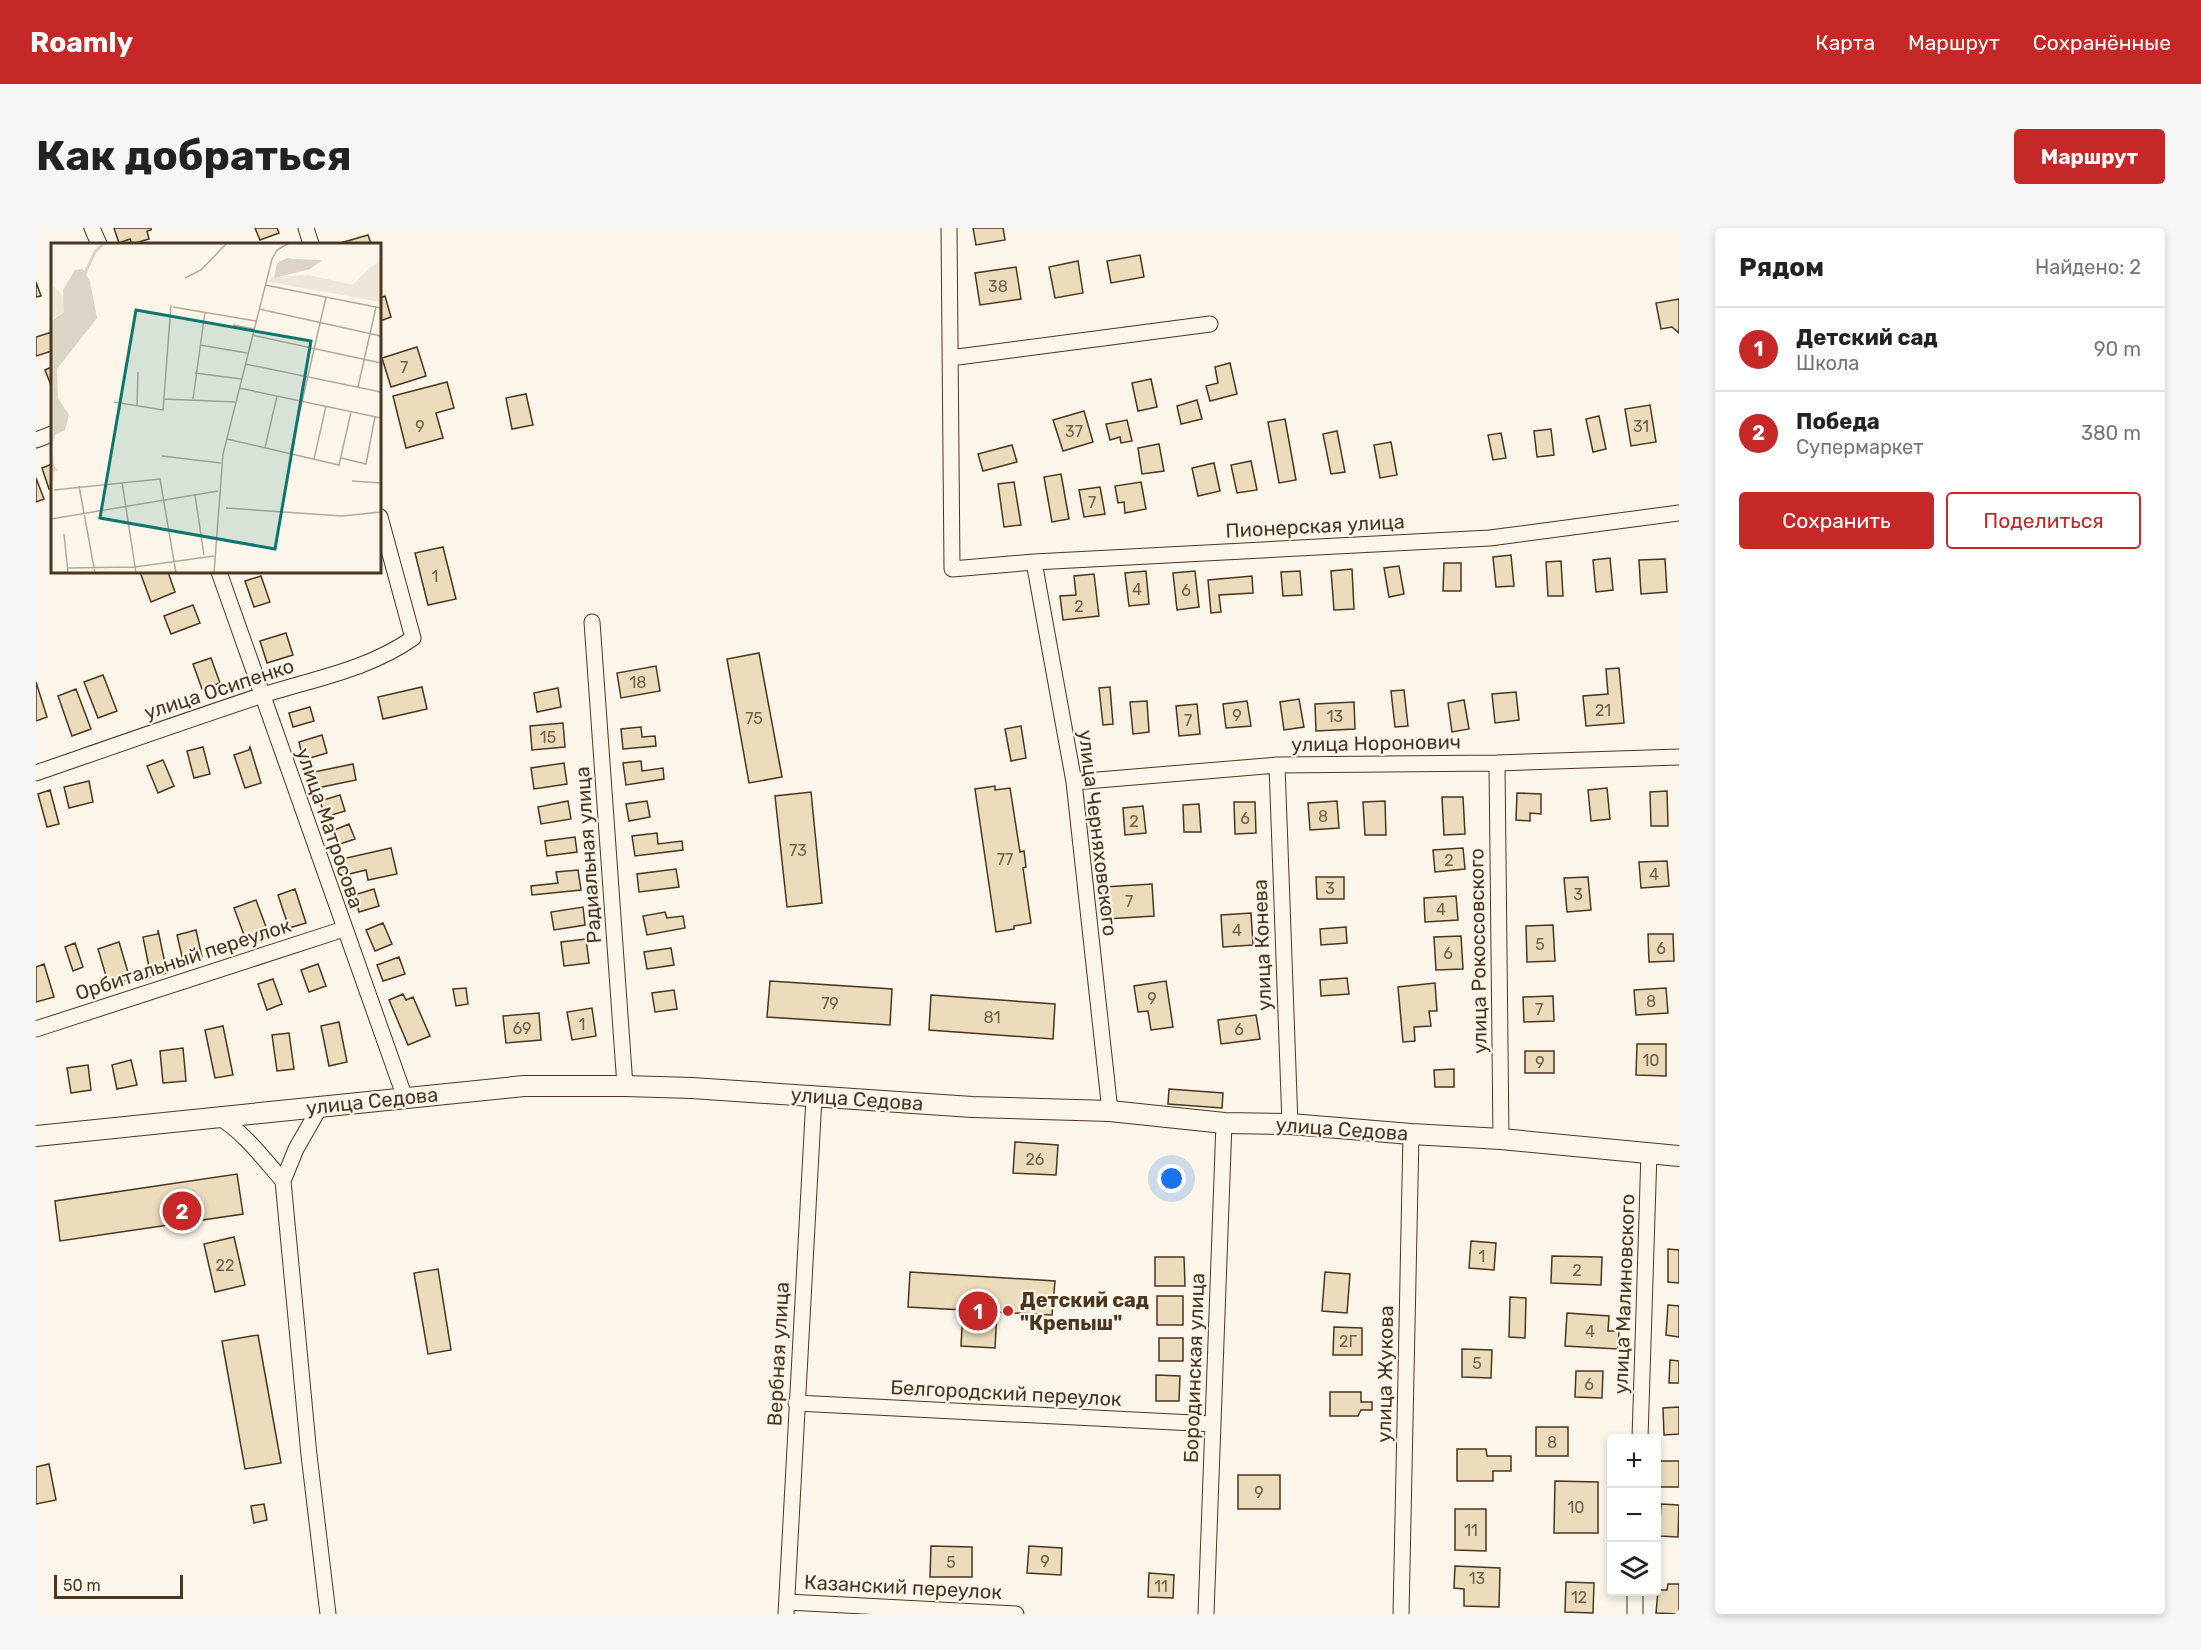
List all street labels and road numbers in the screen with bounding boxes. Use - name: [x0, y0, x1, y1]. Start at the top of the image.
- street label: Пионерская улица: [1225, 509, 1405, 543]
- street label: улица Осипенко: [141, 653, 297, 725]
- street label: улица Черняховского: [1073, 728, 1123, 938]
- street label: улица Норонович: [1291, 730, 1461, 756]
- street label: улица Матросова: [291, 745, 369, 911]
- street label: Радиальная улица: [570, 766, 606, 944]
- street label: улица Рокоссовского: [1464, 848, 1492, 1054]
- street label: улица Конева: [1248, 879, 1276, 1011]
- street label: Орбитальный переулок: [72, 913, 294, 1005]
- street label: улица Седова: [305, 1082, 439, 1120]
- street label: улица Седова: [790, 1082, 924, 1116]
- street label: улица Седова: [1275, 1112, 1409, 1146]
- street label: улица Малиновского: [1609, 1193, 1639, 1395]
- street label: Бородинская улица: [1179, 1273, 1209, 1463]
- street label: Вербная улица: [762, 1281, 794, 1427]
- street label: улица Жукова: [1372, 1305, 1398, 1443]
- street label: Белгородский переулок: [890, 1375, 1123, 1411]
- street label: Казанский переулок: [803, 1570, 1003, 1604]

